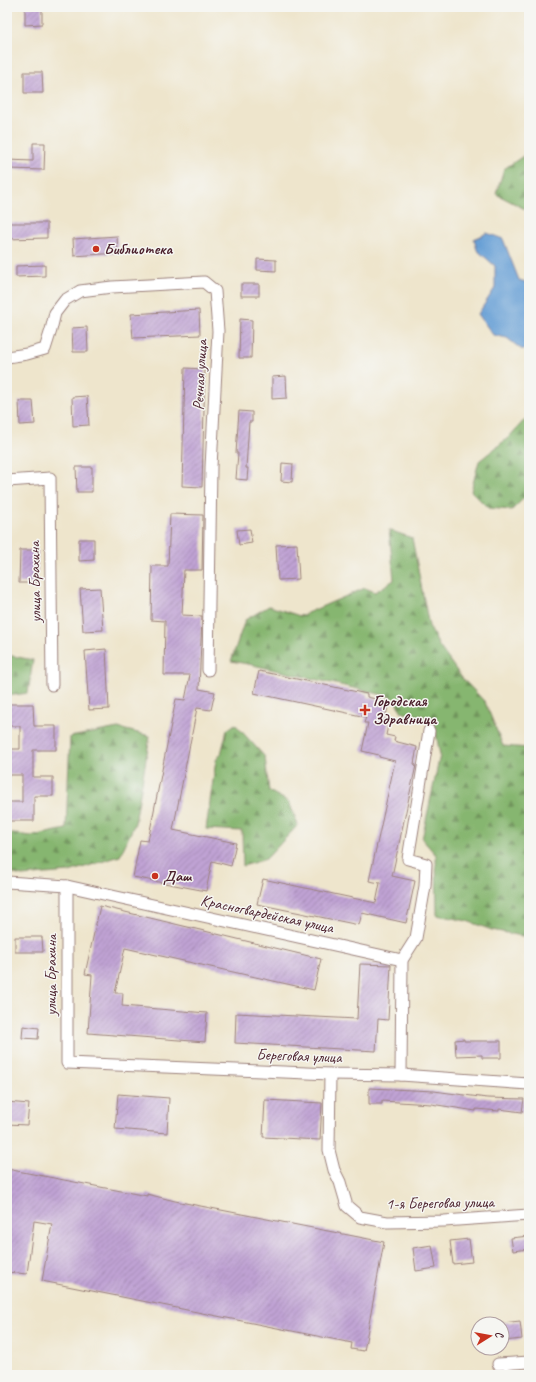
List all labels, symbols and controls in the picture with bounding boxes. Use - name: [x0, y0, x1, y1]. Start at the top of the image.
- place label: Библиотека: [104, 239, 173, 259]
- marker: Библиотека: [91, 244, 101, 254]
- street label: Речная улица: [188, 338, 212, 411]
- street label: улица Брахина: [24, 540, 46, 624]
- place label: Городская Здравница: [373, 691, 438, 729]
- marker: Городская Здравница: [360, 705, 370, 715]
- place label: Даш: [163, 866, 193, 886]
- marker: Даш: [150, 871, 160, 881]
- street label: Красногвардейская улица: [199, 890, 337, 938]
- street label: улица Брахина: [41, 933, 61, 1017]
- street label: Береговая улица: [256, 1045, 343, 1068]
- street label: 1-я Береговая улица: [386, 1192, 496, 1214]
- north arrow: [470, 1316, 510, 1356]
- text: С: [492, 1330, 508, 1340]

